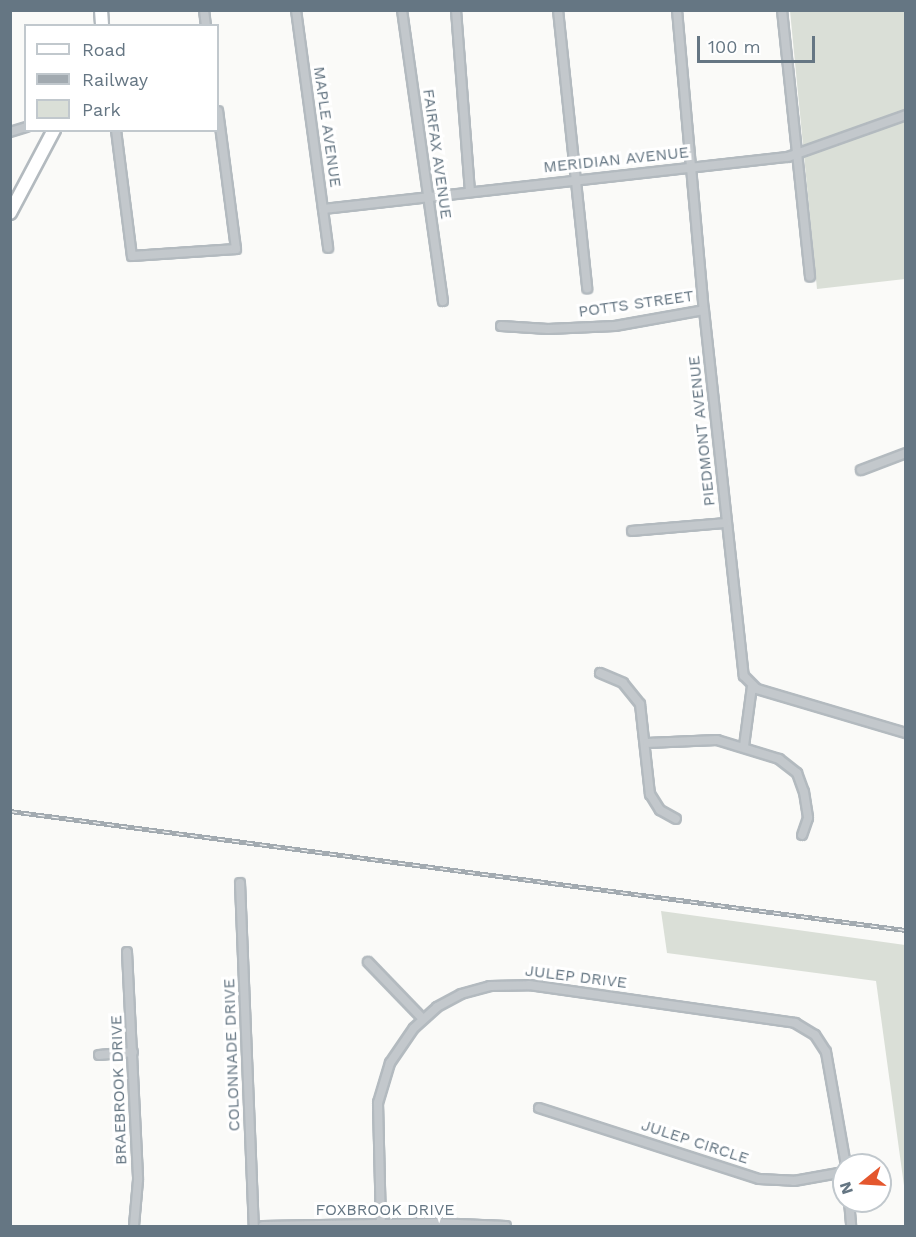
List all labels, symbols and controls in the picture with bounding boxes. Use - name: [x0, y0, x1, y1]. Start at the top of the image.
- legend: [24, 24, 219, 132]
- scale bar: [700, 24, 818, 62]
- text: 100 m: [708, 36, 761, 57]
- text: Road: [82, 39, 126, 60]
- street label: MAPLE AVENUE: [309, 65, 345, 189]
- text: Railway: [82, 69, 148, 90]
- street label: FAIRFAX AVENUE: [418, 87, 456, 221]
- text: Park: [82, 99, 121, 120]
- street label: MERIDIAN AVENUE: [542, 143, 690, 177]
- street label: POTTS STREET: [577, 286, 695, 322]
- street label: PIEDMONT AVENUE: [684, 354, 720, 508]
- street label: JULEP DRIVE: [524, 961, 628, 993]
- street label: COLONNADE DRIVE: [220, 978, 244, 1132]
- street label: BRAEBROOK DRIVE: [107, 1015, 131, 1165]
- street label: JULEP CIRCLE: [639, 1116, 751, 1168]
- north arrow: [832, 1153, 892, 1213]
- text: N: [835, 1180, 857, 1197]
- street label: FOXBROOK DRIVE: [315, 1200, 455, 1220]

